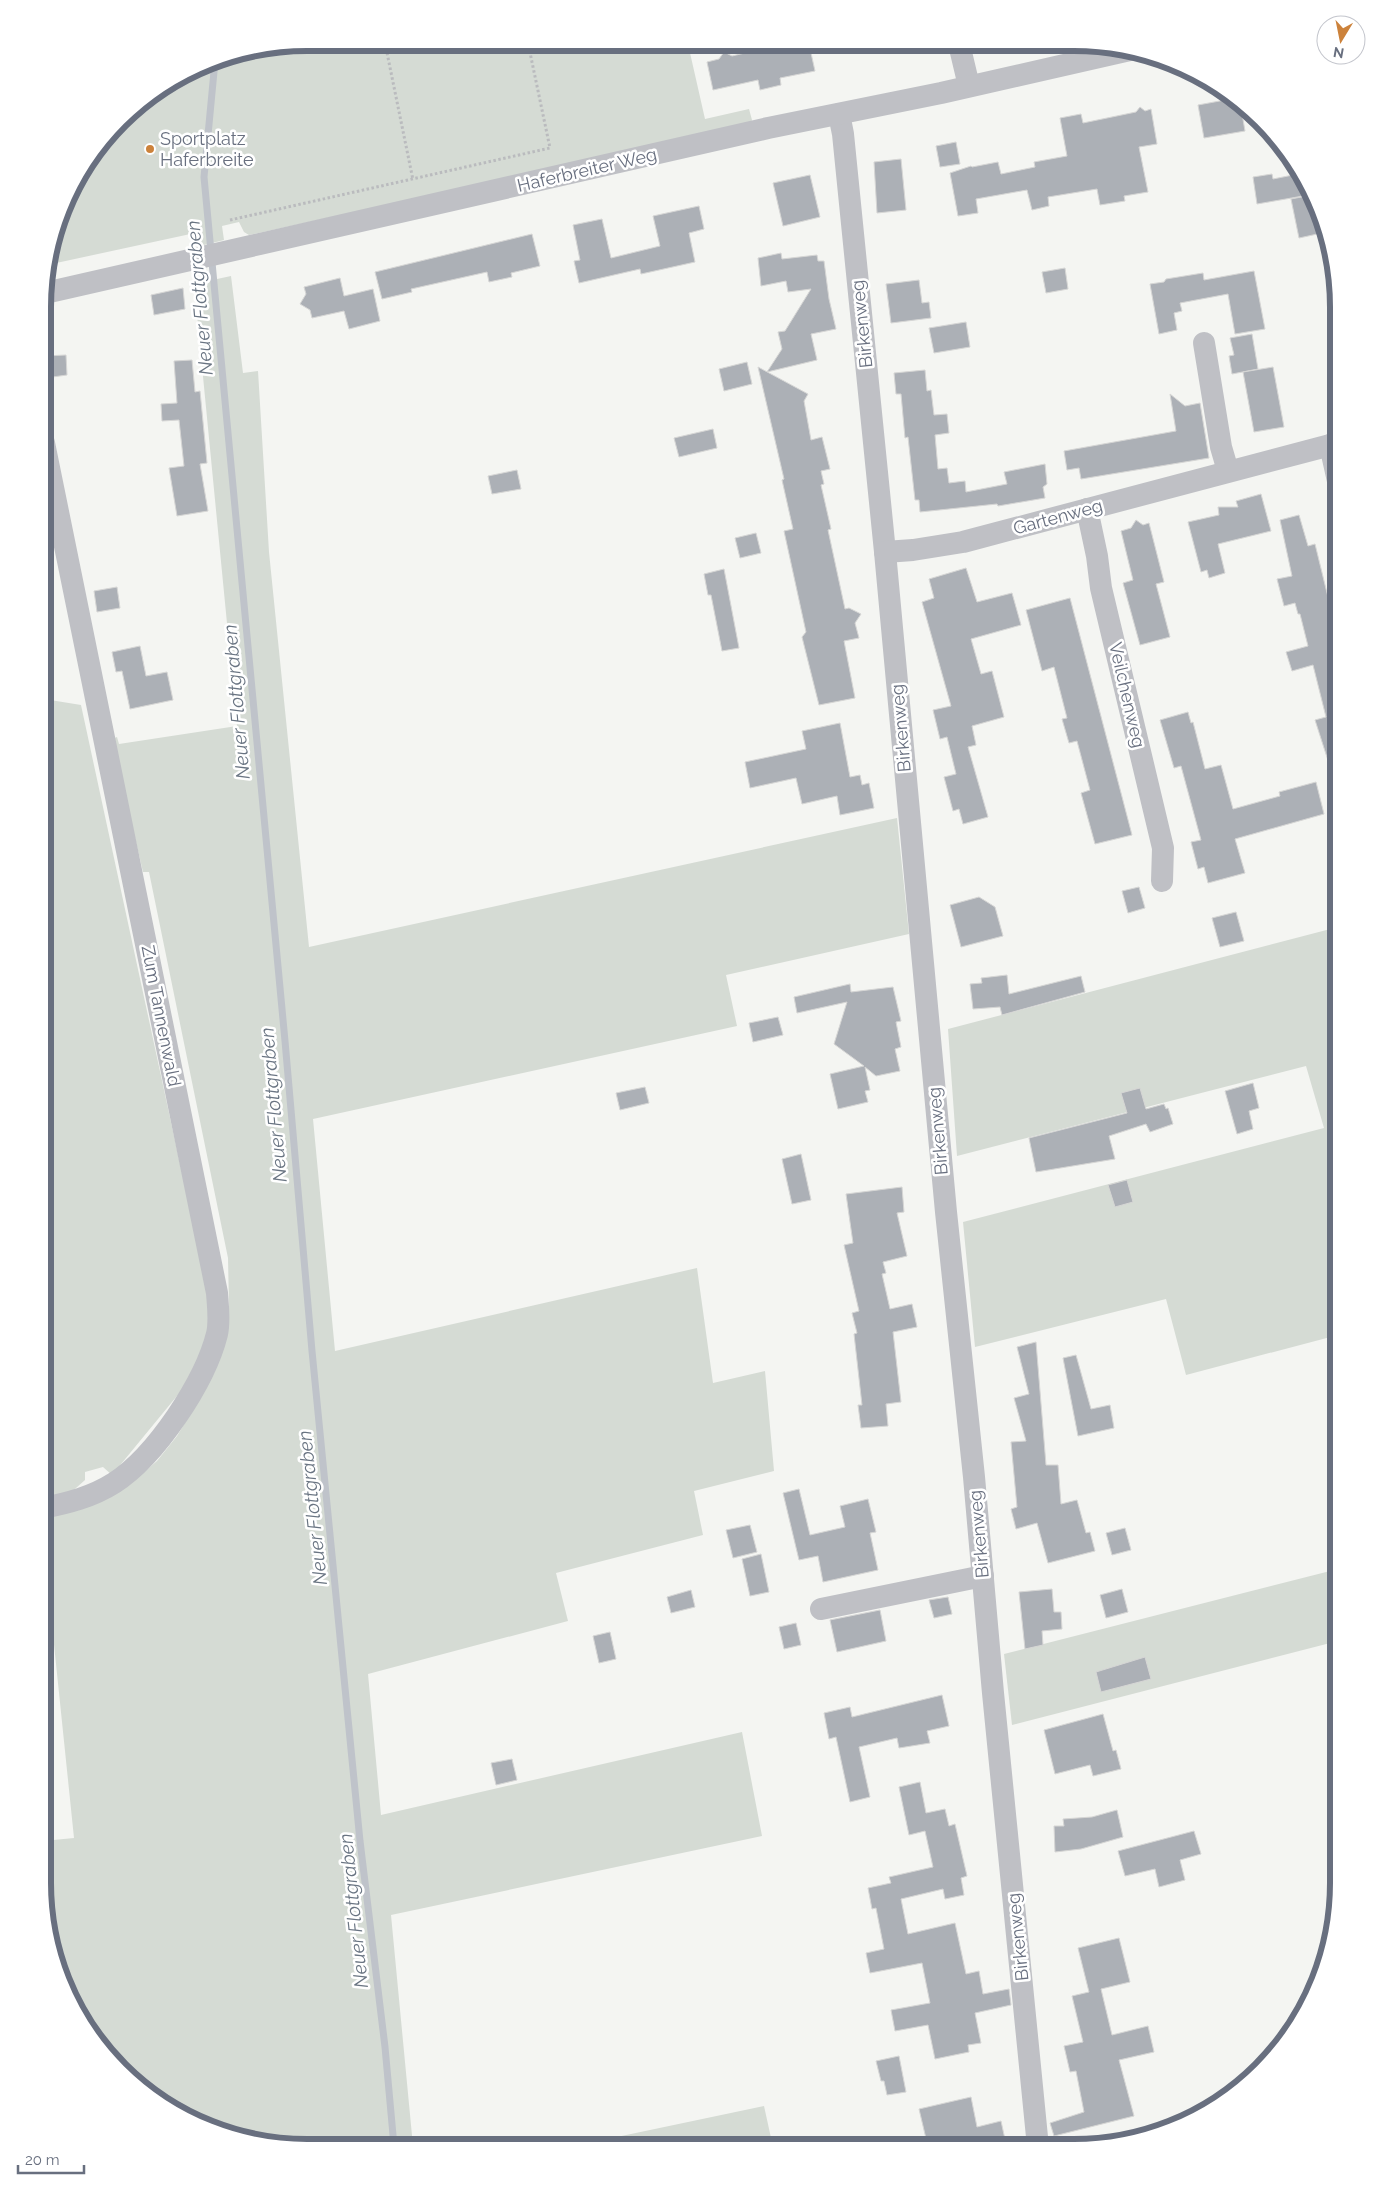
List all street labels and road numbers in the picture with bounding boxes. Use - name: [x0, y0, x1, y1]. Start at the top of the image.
- street label: Haferbreiter Weg: [515, 143, 659, 196]
- street label: Birkenweg: [846, 279, 877, 369]
- street label: Gartenweg: [1011, 494, 1105, 539]
- street label: Veilchenweg: [1105, 640, 1150, 750]
- street label: Birkenweg: [886, 683, 915, 773]
- street label: Zum Tannenwald: [137, 943, 185, 1088]
- street label: Birkenweg: [923, 1086, 952, 1176]
- street label: Birkenweg: [964, 1489, 993, 1579]
- street label: Birkenweg: [1002, 1892, 1033, 1982]

